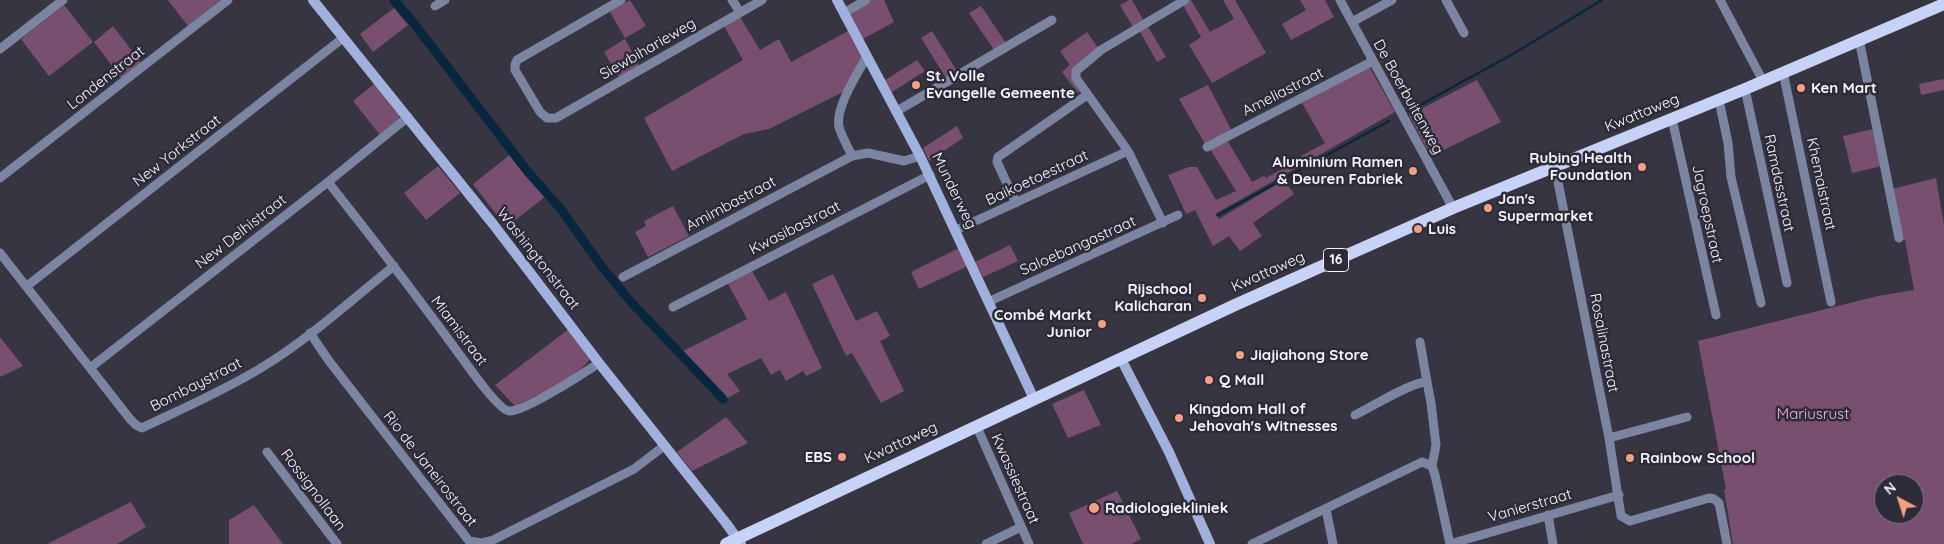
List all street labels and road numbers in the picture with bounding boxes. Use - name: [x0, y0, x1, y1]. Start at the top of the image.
- street label: Siewbiharieweg: [597, 14, 699, 84]
- street label: De Boerbuitenweg: [1369, 36, 1447, 158]
- street label: Londenstraat: [64, 42, 148, 114]
- street label: Ameliastraat: [1239, 64, 1327, 120]
- street label: Kwattaweg: [1602, 90, 1682, 136]
- street label: New Yorkstraat: [130, 111, 224, 191]
- street label: Ramdasstraat: [1760, 133, 1798, 233]
- street label: Khemaistraat: [1802, 136, 1840, 232]
- street label: Baikoetoestraat: [983, 146, 1091, 210]
- street label: Munderweg: [928, 150, 980, 232]
- street label: Jagroepstraat: [1688, 163, 1726, 265]
- street label: Amimbastraat: [683, 173, 779, 235]
- street label: New Delhistraat: [192, 191, 290, 273]
- street label: Kwasibastraat: [746, 197, 844, 259]
- street label: Washingtonstraat: [493, 205, 583, 313]
- street label: Saloebangastraat: [1017, 212, 1139, 280]
- street label: Kwattaweg: [1228, 248, 1308, 296]
- road number: 16: [1324, 248, 1348, 272]
- street label: Rosalinastraat: [1586, 292, 1622, 394]
- street label: Miamistraat: [427, 293, 491, 369]
- street label: Bombaystraat: [147, 354, 245, 416]
- street label: Rio de Janeirostraat: [379, 408, 481, 530]
- street label: Kwattaweg: [862, 418, 940, 468]
- street label: Kwassiestraat: [987, 431, 1043, 527]
- street label: Rossignollaan: [277, 446, 349, 534]
- street label: Vanierstraat: [1486, 485, 1574, 527]

